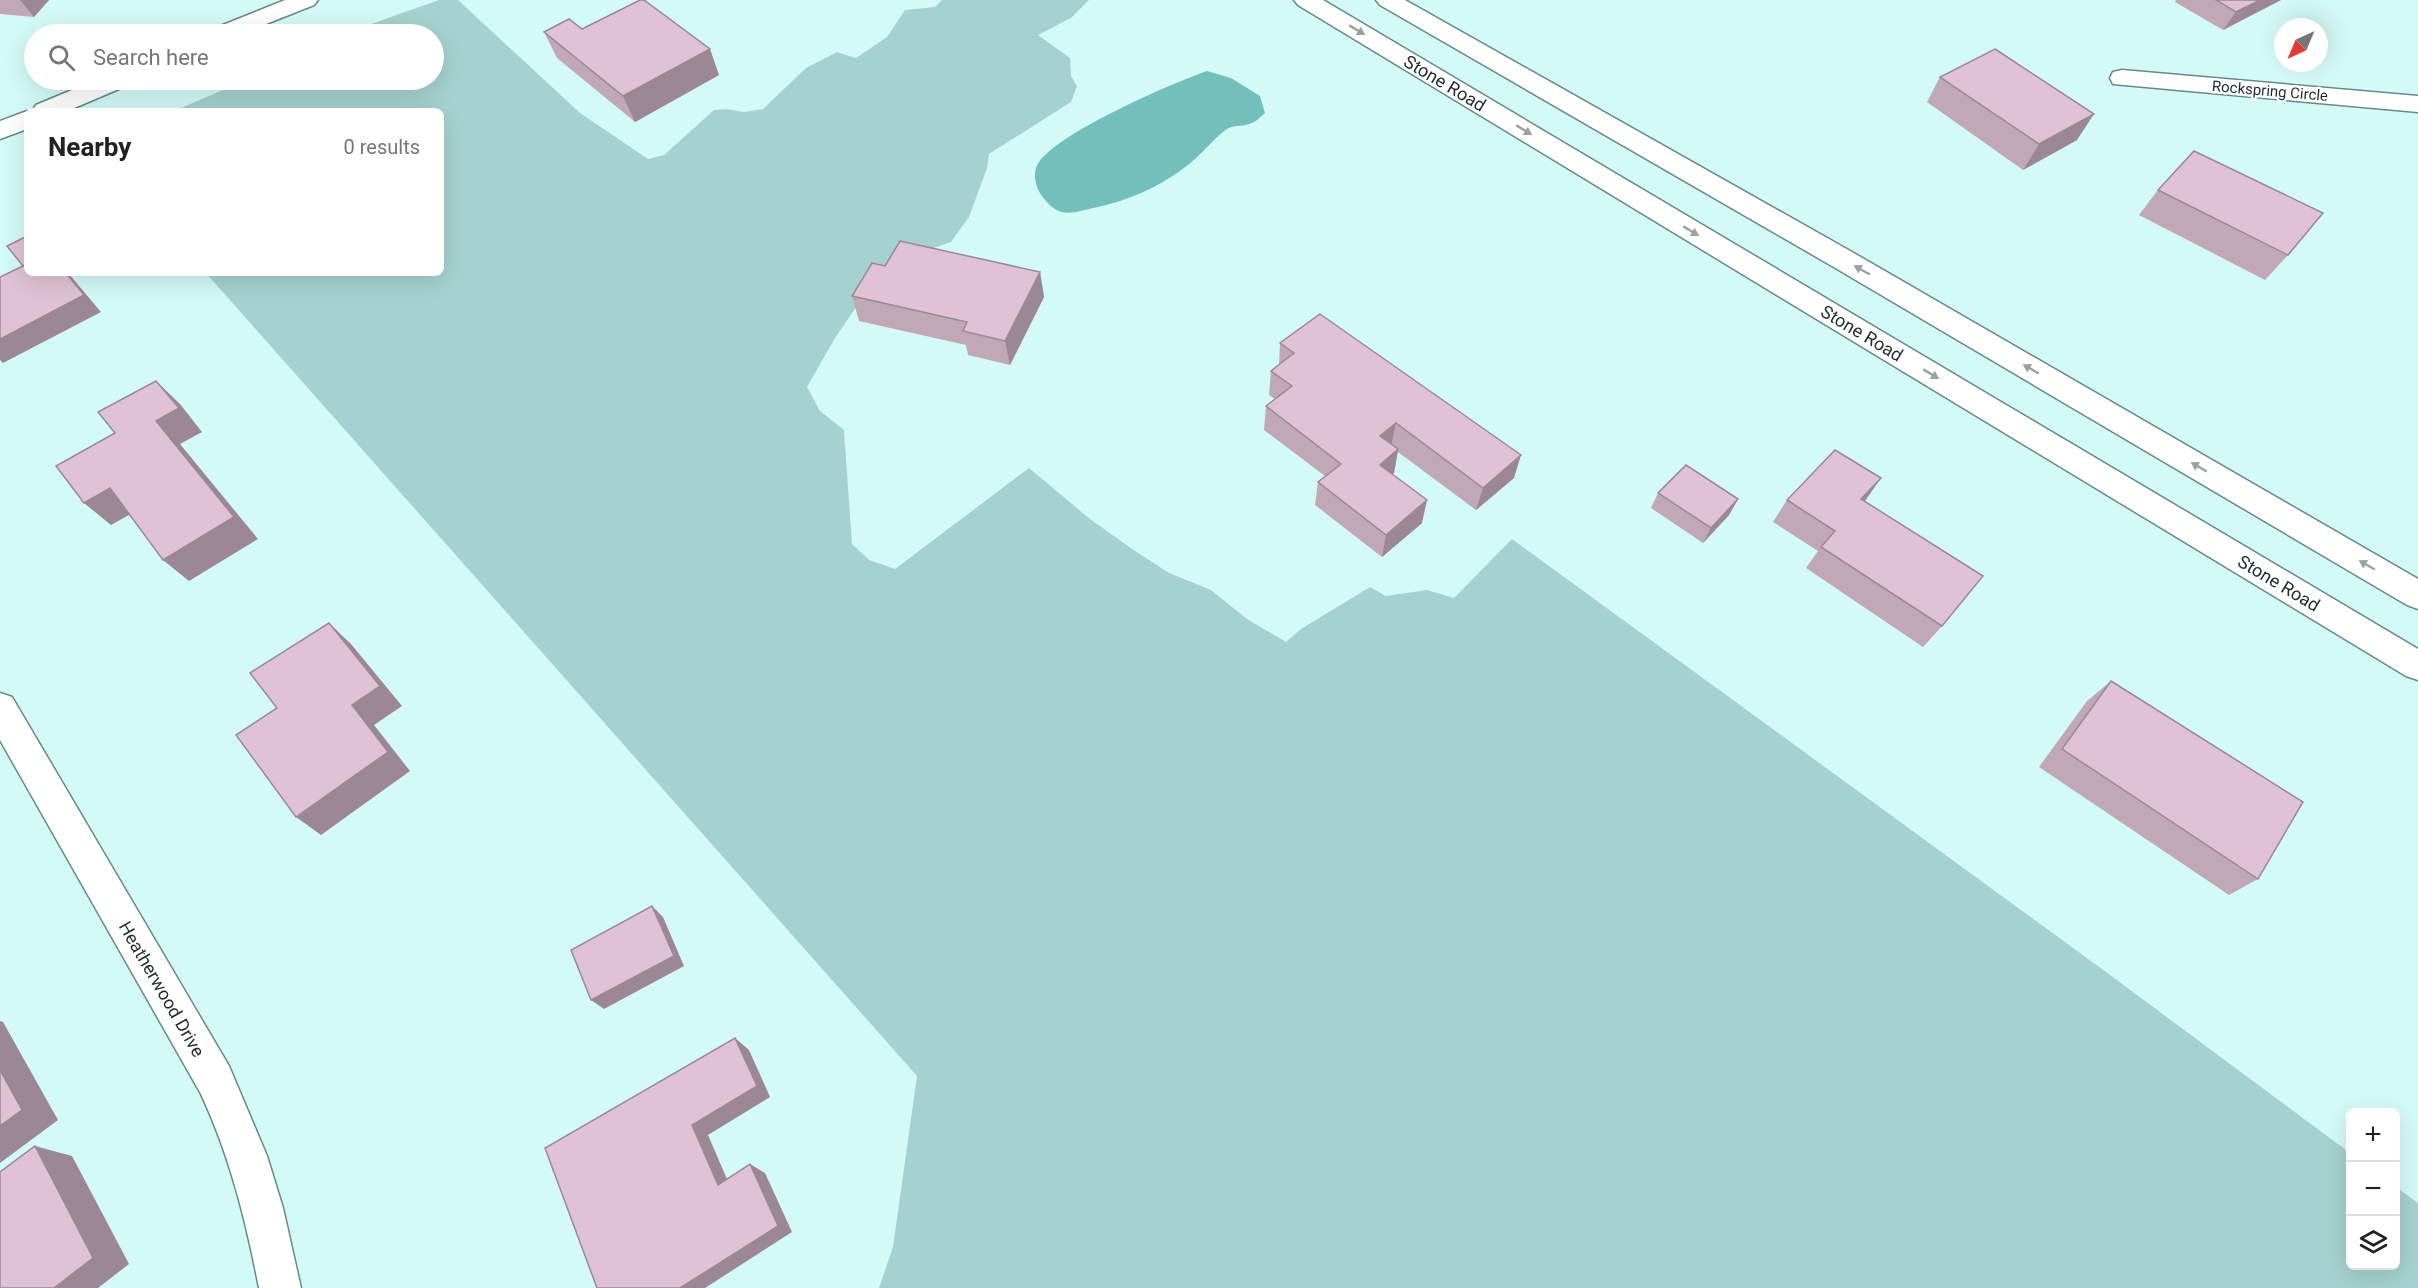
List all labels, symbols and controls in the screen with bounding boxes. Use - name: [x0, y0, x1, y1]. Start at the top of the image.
- north arrow: [2274, 18, 2328, 72]
- search box: [24, 24, 444, 90]
- one-way arrow: [1349, 25, 1366, 35]
- icon: search: [45, 41, 78, 74]
- text: Search here: [93, 45, 209, 70]
- street label: Stone Road: [1400, 50, 1490, 116]
- street label: Rockspring Circle: [2211, 77, 2329, 105]
- one-way arrow: [1516, 125, 1532, 136]
- text: Nearby: [48, 132, 131, 162]
- text: 0 results: [344, 135, 420, 159]
- one-way arrow: [1683, 225, 1699, 236]
- one-way arrow: [1854, 265, 1870, 276]
- street label: Stone Road: [1817, 300, 1907, 366]
- one-way arrow: [2023, 363, 2039, 374]
- one-way arrow: [1923, 368, 1939, 379]
- one-way arrow: [2190, 462, 2207, 472]
- street label: Stone Road: [2234, 550, 2324, 616]
- one-way arrow: [2359, 561, 2376, 571]
- street label: Heatherwood Drive: [115, 918, 209, 1060]
- map controls: [2346, 1108, 2400, 1270]
- button: +: [2346, 1108, 2400, 1162]
- button: −: [2346, 1162, 2400, 1216]
- button: layers: [2346, 1216, 2400, 1270]

